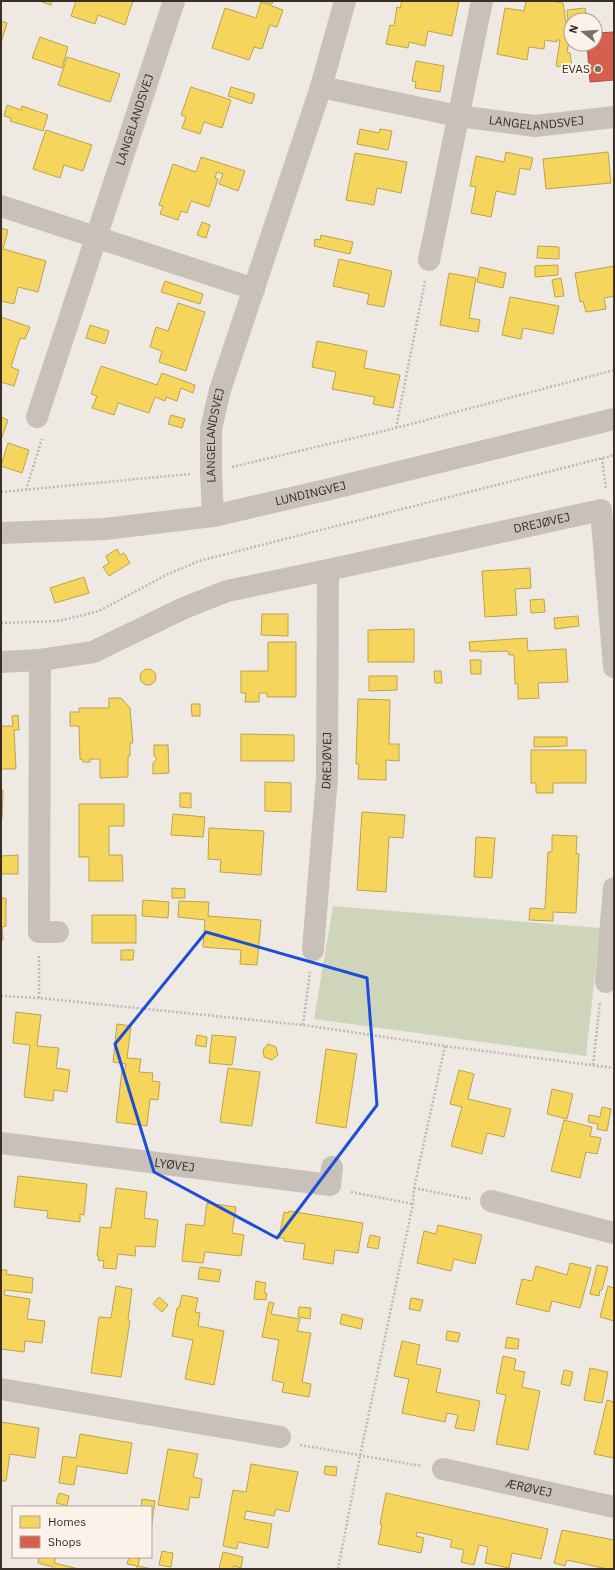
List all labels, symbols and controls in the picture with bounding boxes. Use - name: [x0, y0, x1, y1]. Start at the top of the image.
- north arrow: [563, 12, 603, 52]
- text: N: [566, 23, 581, 35]
- place label: EVAS: [562, 61, 590, 76]
- marker: EVAS: [593, 64, 603, 74]
- street label: LANGELANDSVEJ: [112, 72, 156, 167]
- street label: LANGELANDSVEJ: [488, 112, 585, 133]
- street label: LANGELANDSVEJ: [203, 387, 227, 483]
- street label: LUNDINGVEJ: [274, 477, 347, 508]
- street label: DREJØVEJ: [512, 509, 571, 536]
- street label: DREJØVEJ: [318, 732, 334, 790]
- street label: LYØVEJ: [154, 1155, 196, 1175]
- street label: ÆRØVEJ: [504, 1475, 554, 1500]
- legend: [12, 1506, 152, 1558]
- text: Homes: [48, 1514, 86, 1529]
- text: Shops: [48, 1534, 81, 1549]

